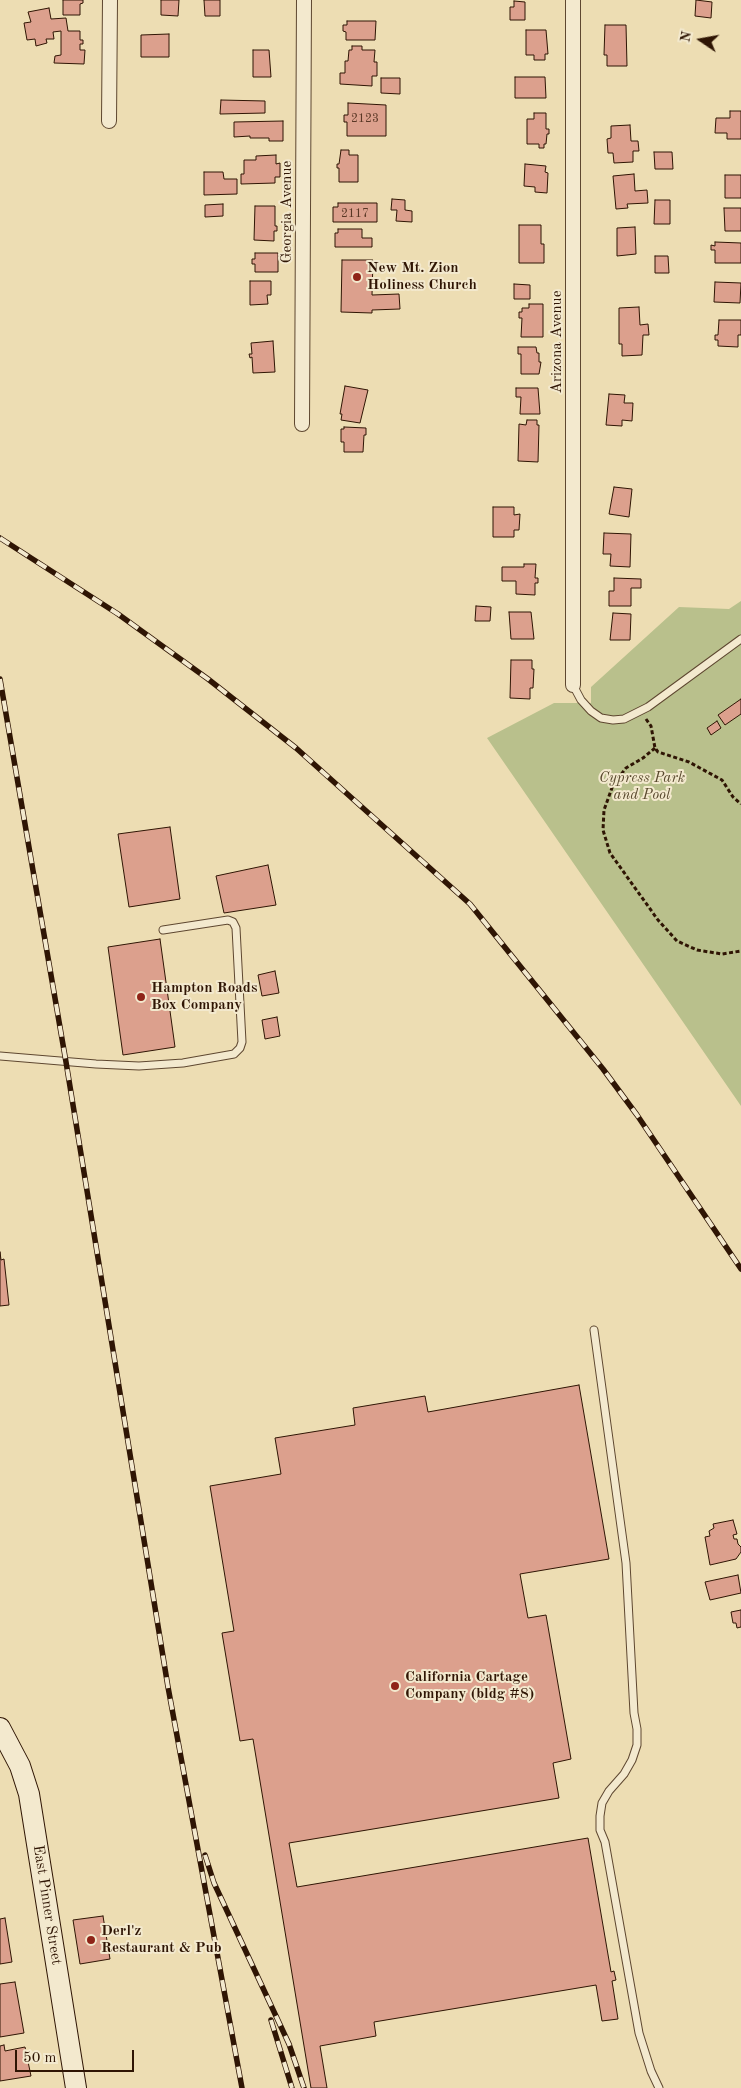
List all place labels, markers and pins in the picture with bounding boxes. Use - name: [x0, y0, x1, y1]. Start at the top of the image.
- place label: New Mt. Zion Holiness Church: [367, 259, 477, 294]
- marker: New Mt. Zion Holiness Church: [351, 271, 363, 283]
- place label: Hampton Roads Box Company: [151, 979, 257, 1014]
- marker: Hampton Roads Box Company: [135, 991, 147, 1003]
- place label: California Cartage Company (bldg #8): [405, 1668, 534, 1703]
- marker: California Cartage Company (bldg #8): [389, 1680, 401, 1692]
- place label: Derl'z Restaurant & Pub: [101, 1922, 222, 1957]
- marker: Derl'z Restaurant & Pub: [85, 1934, 97, 1946]

